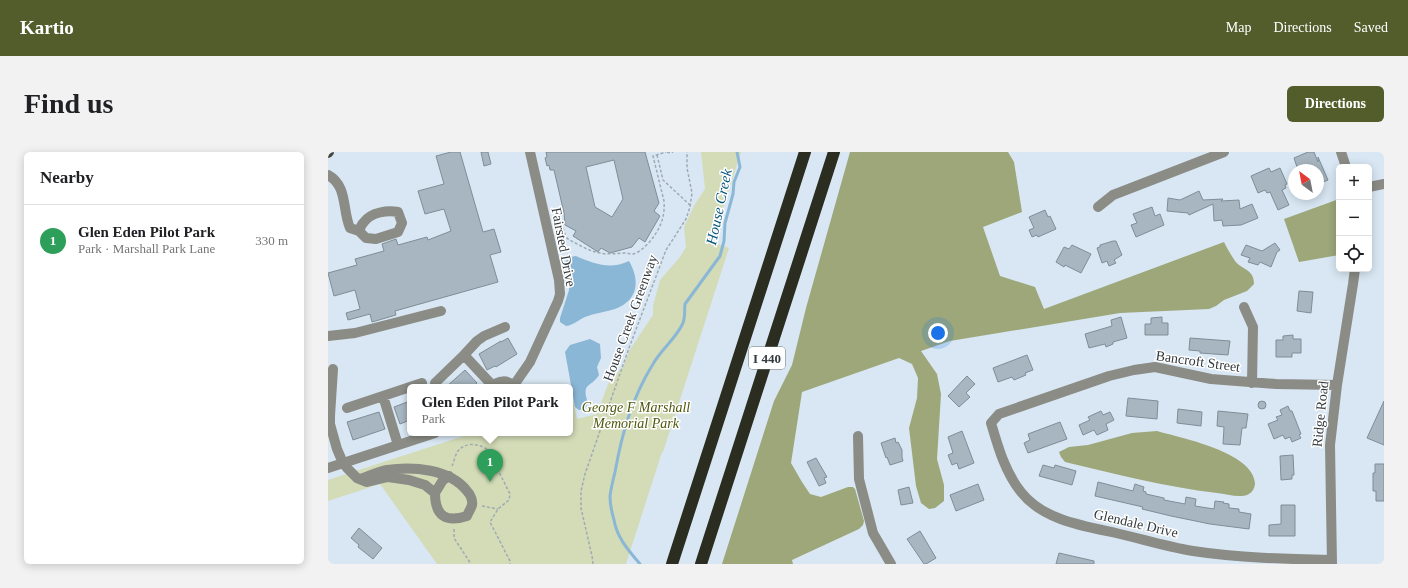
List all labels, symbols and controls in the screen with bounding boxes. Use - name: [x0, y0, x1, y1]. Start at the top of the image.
- text: Kartio: [20, 17, 74, 38]
- text: Map: [1226, 20, 1251, 35]
- text: Directions: [1273, 20, 1332, 35]
- text: Saved: [1354, 20, 1388, 35]
- button: Directions: [1287, 86, 1384, 122]
- text: Find us: [24, 88, 114, 119]
- north arrow: [1288, 164, 1324, 200]
- map controls: [1336, 164, 1372, 272]
- button: +: [1336, 164, 1372, 200]
- water label: House Creek: [703, 167, 735, 247]
- text: Nearby: [40, 168, 94, 187]
- button: −: [1336, 200, 1372, 236]
- street label: Fairsted Drive: [548, 206, 579, 288]
- text: Glen Eden Pilot Park: [78, 224, 215, 240]
- text: 1: [50, 233, 56, 248]
- text: 330 m: [255, 233, 288, 248]
- button: locate: [1336, 236, 1372, 272]
- text: Park · Marshall Park Lane: [78, 241, 215, 256]
- street label: House Creek Greenway: [601, 253, 660, 384]
- your location: [928, 323, 948, 343]
- road number: I 440: [749, 347, 785, 369]
- street label: Bancroft Street: [1155, 348, 1241, 375]
- street label: Ridge Road: [1310, 380, 1331, 448]
- popup: [407, 384, 573, 436]
- text: Glen Eden Pilot Park: [421, 394, 559, 410]
- park label: George F Marshall Memorial Park: [582, 400, 690, 431]
- text: Park: [421, 411, 445, 426]
- pin: 1: [477, 449, 503, 482]
- street label: Glendale Drive: [1092, 507, 1179, 540]

